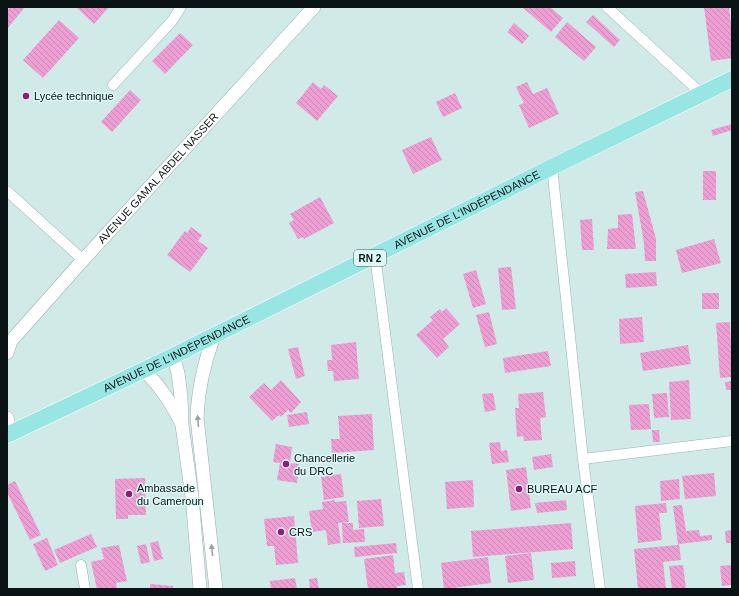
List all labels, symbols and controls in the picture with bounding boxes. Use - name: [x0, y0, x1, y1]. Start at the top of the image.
- place label: Lycée technique: [34, 90, 114, 102]
- marker: Lycée technique: [21, 91, 31, 101]
- street label: AVENUE GAMAL ABDEL NASSER: [95, 110, 220, 246]
- street label: AVENUE DE L'INDÉPENDANCE: [392, 168, 542, 251]
- road number: RN 2: [354, 250, 386, 266]
- street label: AVENUE DE L'INDÉPENDANCE: [101, 313, 252, 394]
- one-way arrow: [194, 415, 201, 427]
- place label: Chancellerie du DRC: [294, 452, 355, 477]
- marker: Chancellerie du DRC: [281, 459, 291, 469]
- place label: Ambassade du Cameroun: [137, 482, 204, 507]
- place label: BUREAU ACF: [527, 483, 598, 495]
- marker: BUREAU ACF: [514, 484, 524, 494]
- marker: Ambassade du Cameroun: [124, 489, 134, 499]
- place label: CRS: [289, 526, 312, 538]
- marker: CRS: [276, 527, 286, 537]
- one-way arrow: [208, 544, 215, 556]

